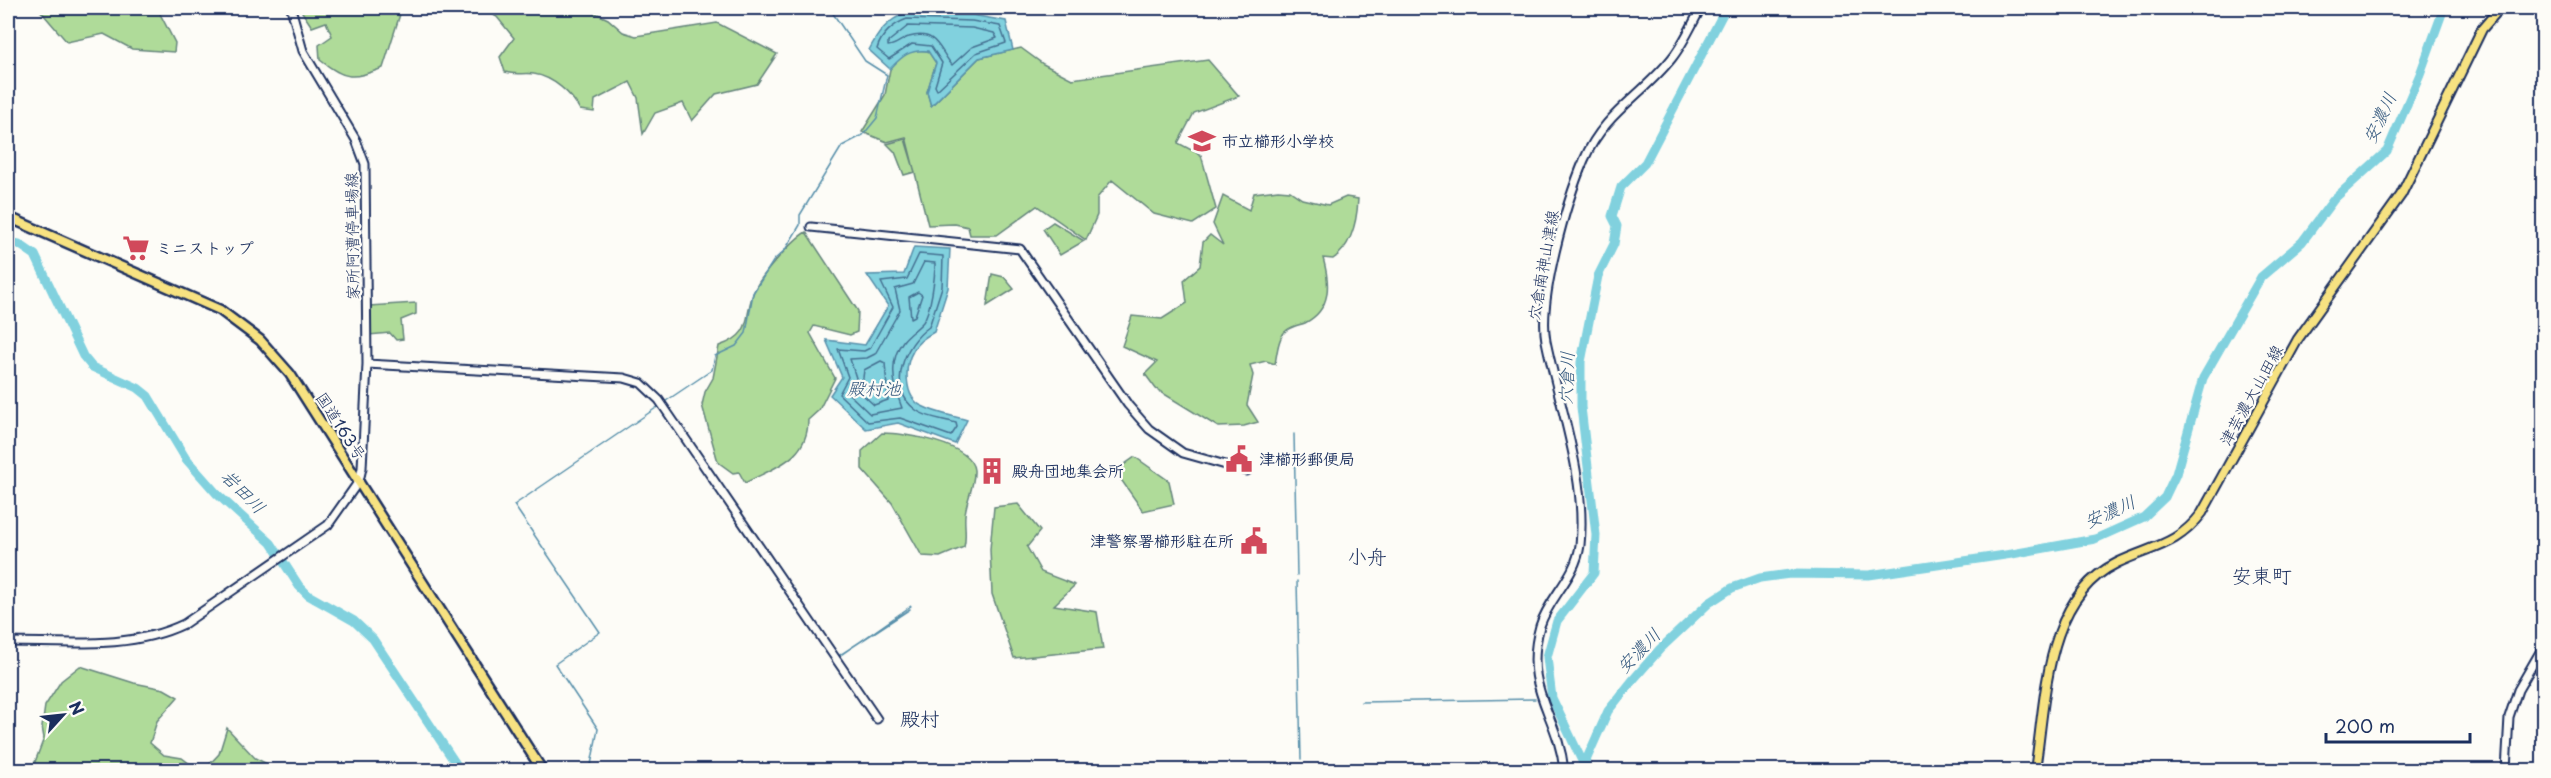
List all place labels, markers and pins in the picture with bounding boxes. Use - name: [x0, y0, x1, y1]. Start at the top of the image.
- school or university icon: 市立櫛形小学校: [1187, 126, 1217, 156]
- place label: 市立櫛形小学校: [1222, 128, 1334, 152]
- supermarket icon: ミニストップ: [121, 233, 151, 263]
- place label: ミニストップ: [156, 235, 254, 259]
- public building icon: 津櫛形郵便局: [1224, 444, 1254, 474]
- place label: 津櫛形郵便局: [1259, 446, 1355, 470]
- building icon: 殿舟団地集会所: [977, 456, 1007, 486]
- place label: 殿舟団地集会所: [1012, 458, 1124, 482]
- public building icon: 津警察署櫛形駐在所: [1239, 526, 1269, 556]
- place label: 津警察署櫛形駐在所: [1090, 528, 1234, 552]

